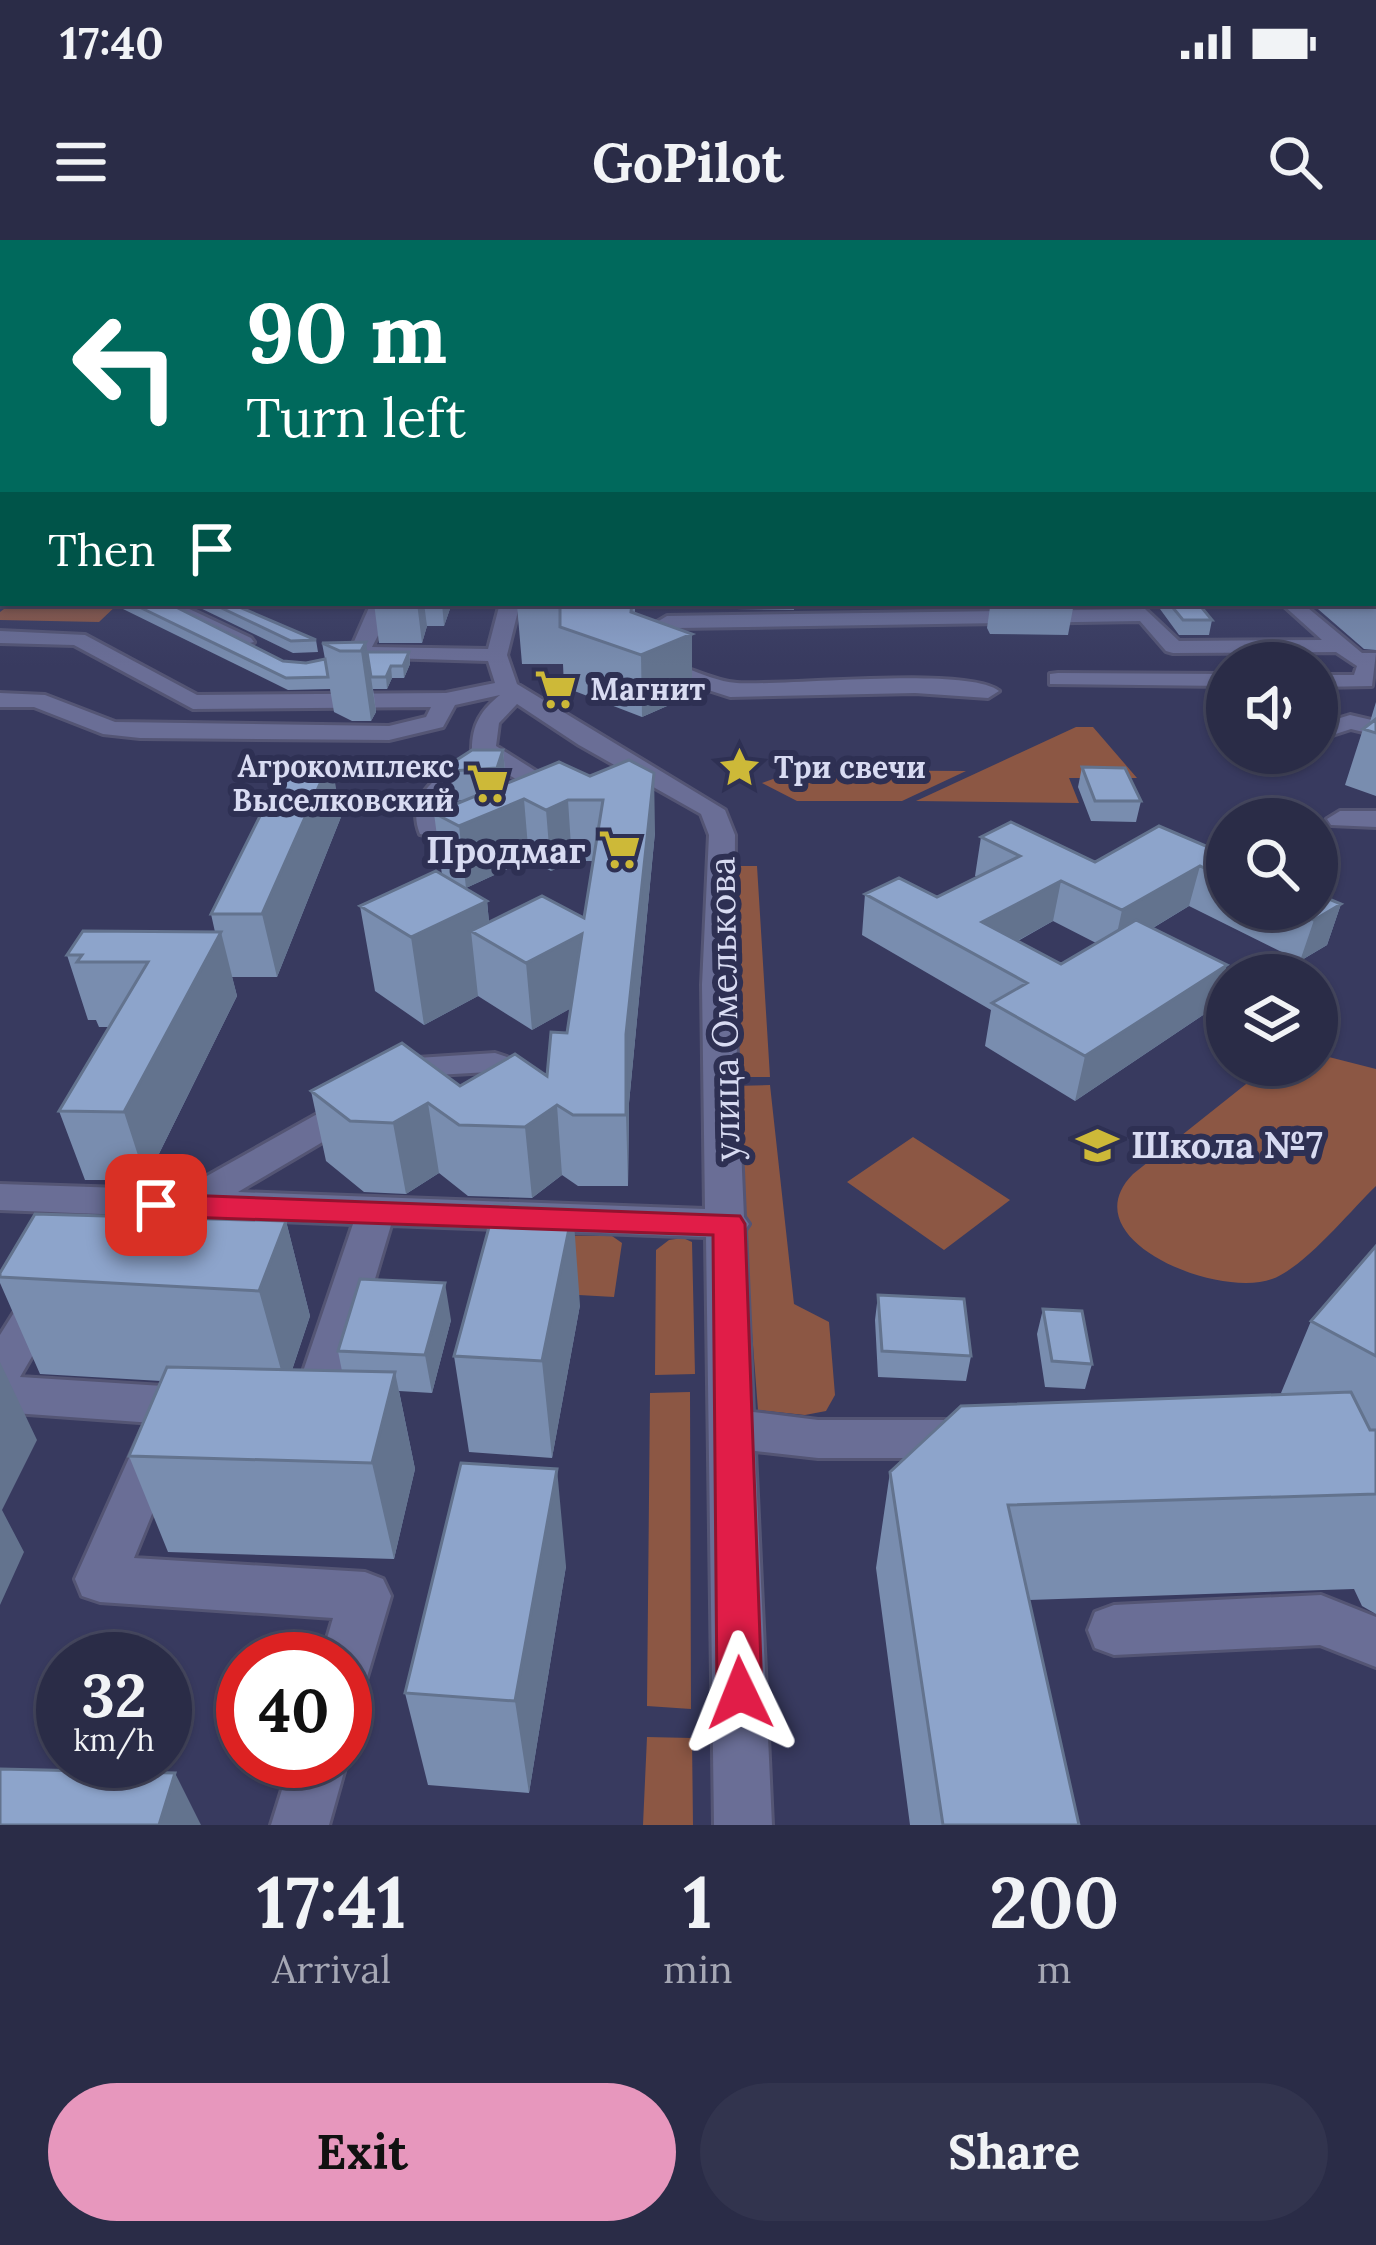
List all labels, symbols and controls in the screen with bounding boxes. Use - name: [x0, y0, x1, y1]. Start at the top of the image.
- text: 17:40: [60, 14, 164, 71]
- text: GoPilot: [592, 128, 784, 197]
- icon: menu: [48, 129, 114, 195]
- icon: search: [1262, 129, 1328, 195]
- text: 90 m: [246, 278, 447, 386]
- icon: left: [48, 288, 204, 444]
- text: Turn left: [246, 383, 466, 452]
- icon: arrive: [179, 516, 245, 582]
- text: Then: [48, 521, 155, 578]
- map controls: [1206, 642, 1338, 1086]
- button: sound: [1206, 642, 1338, 774]
- supermarket icon: Магнит: [533, 666, 579, 712]
- place label: Магнит: [590, 670, 705, 708]
- place icon: Три свечи: [717, 744, 763, 790]
- place label: Агрокомплекс Выселковский: [232, 747, 454, 819]
- place label: Три свечи: [774, 748, 926, 786]
- supermarket icon: Агрокомплекс Выселковский: [465, 760, 511, 806]
- button: search: [1206, 798, 1338, 930]
- place label: Продмаг: [426, 827, 586, 873]
- supermarket icon: Продмаг: [597, 827, 643, 873]
- street label: улица Омелькова: [698, 856, 750, 1162]
- button: layers: [1206, 954, 1338, 1086]
- school or university icon: Школа №7: [1074, 1122, 1120, 1168]
- place label: Школа №7: [1131, 1122, 1323, 1168]
- pin: [105, 1154, 207, 1256]
- icon: arrive: [123, 1172, 189, 1238]
- position arrow: [677, 1630, 803, 1756]
- speed limit sign: 40: [216, 1632, 372, 1788]
- text: 32: [81, 1657, 147, 1733]
- text: km/h: [73, 1721, 155, 1759]
- text: 17:41: [257, 1856, 406, 1948]
- text: 1: [683, 1856, 712, 1948]
- text: 200: [989, 1856, 1119, 1948]
- text: Arrival: [272, 1944, 391, 1994]
- text: min: [663, 1944, 733, 1994]
- text: m: [1037, 1944, 1072, 1994]
- button: Exit: [48, 2083, 676, 2221]
- button: Share: [700, 2083, 1328, 2221]

